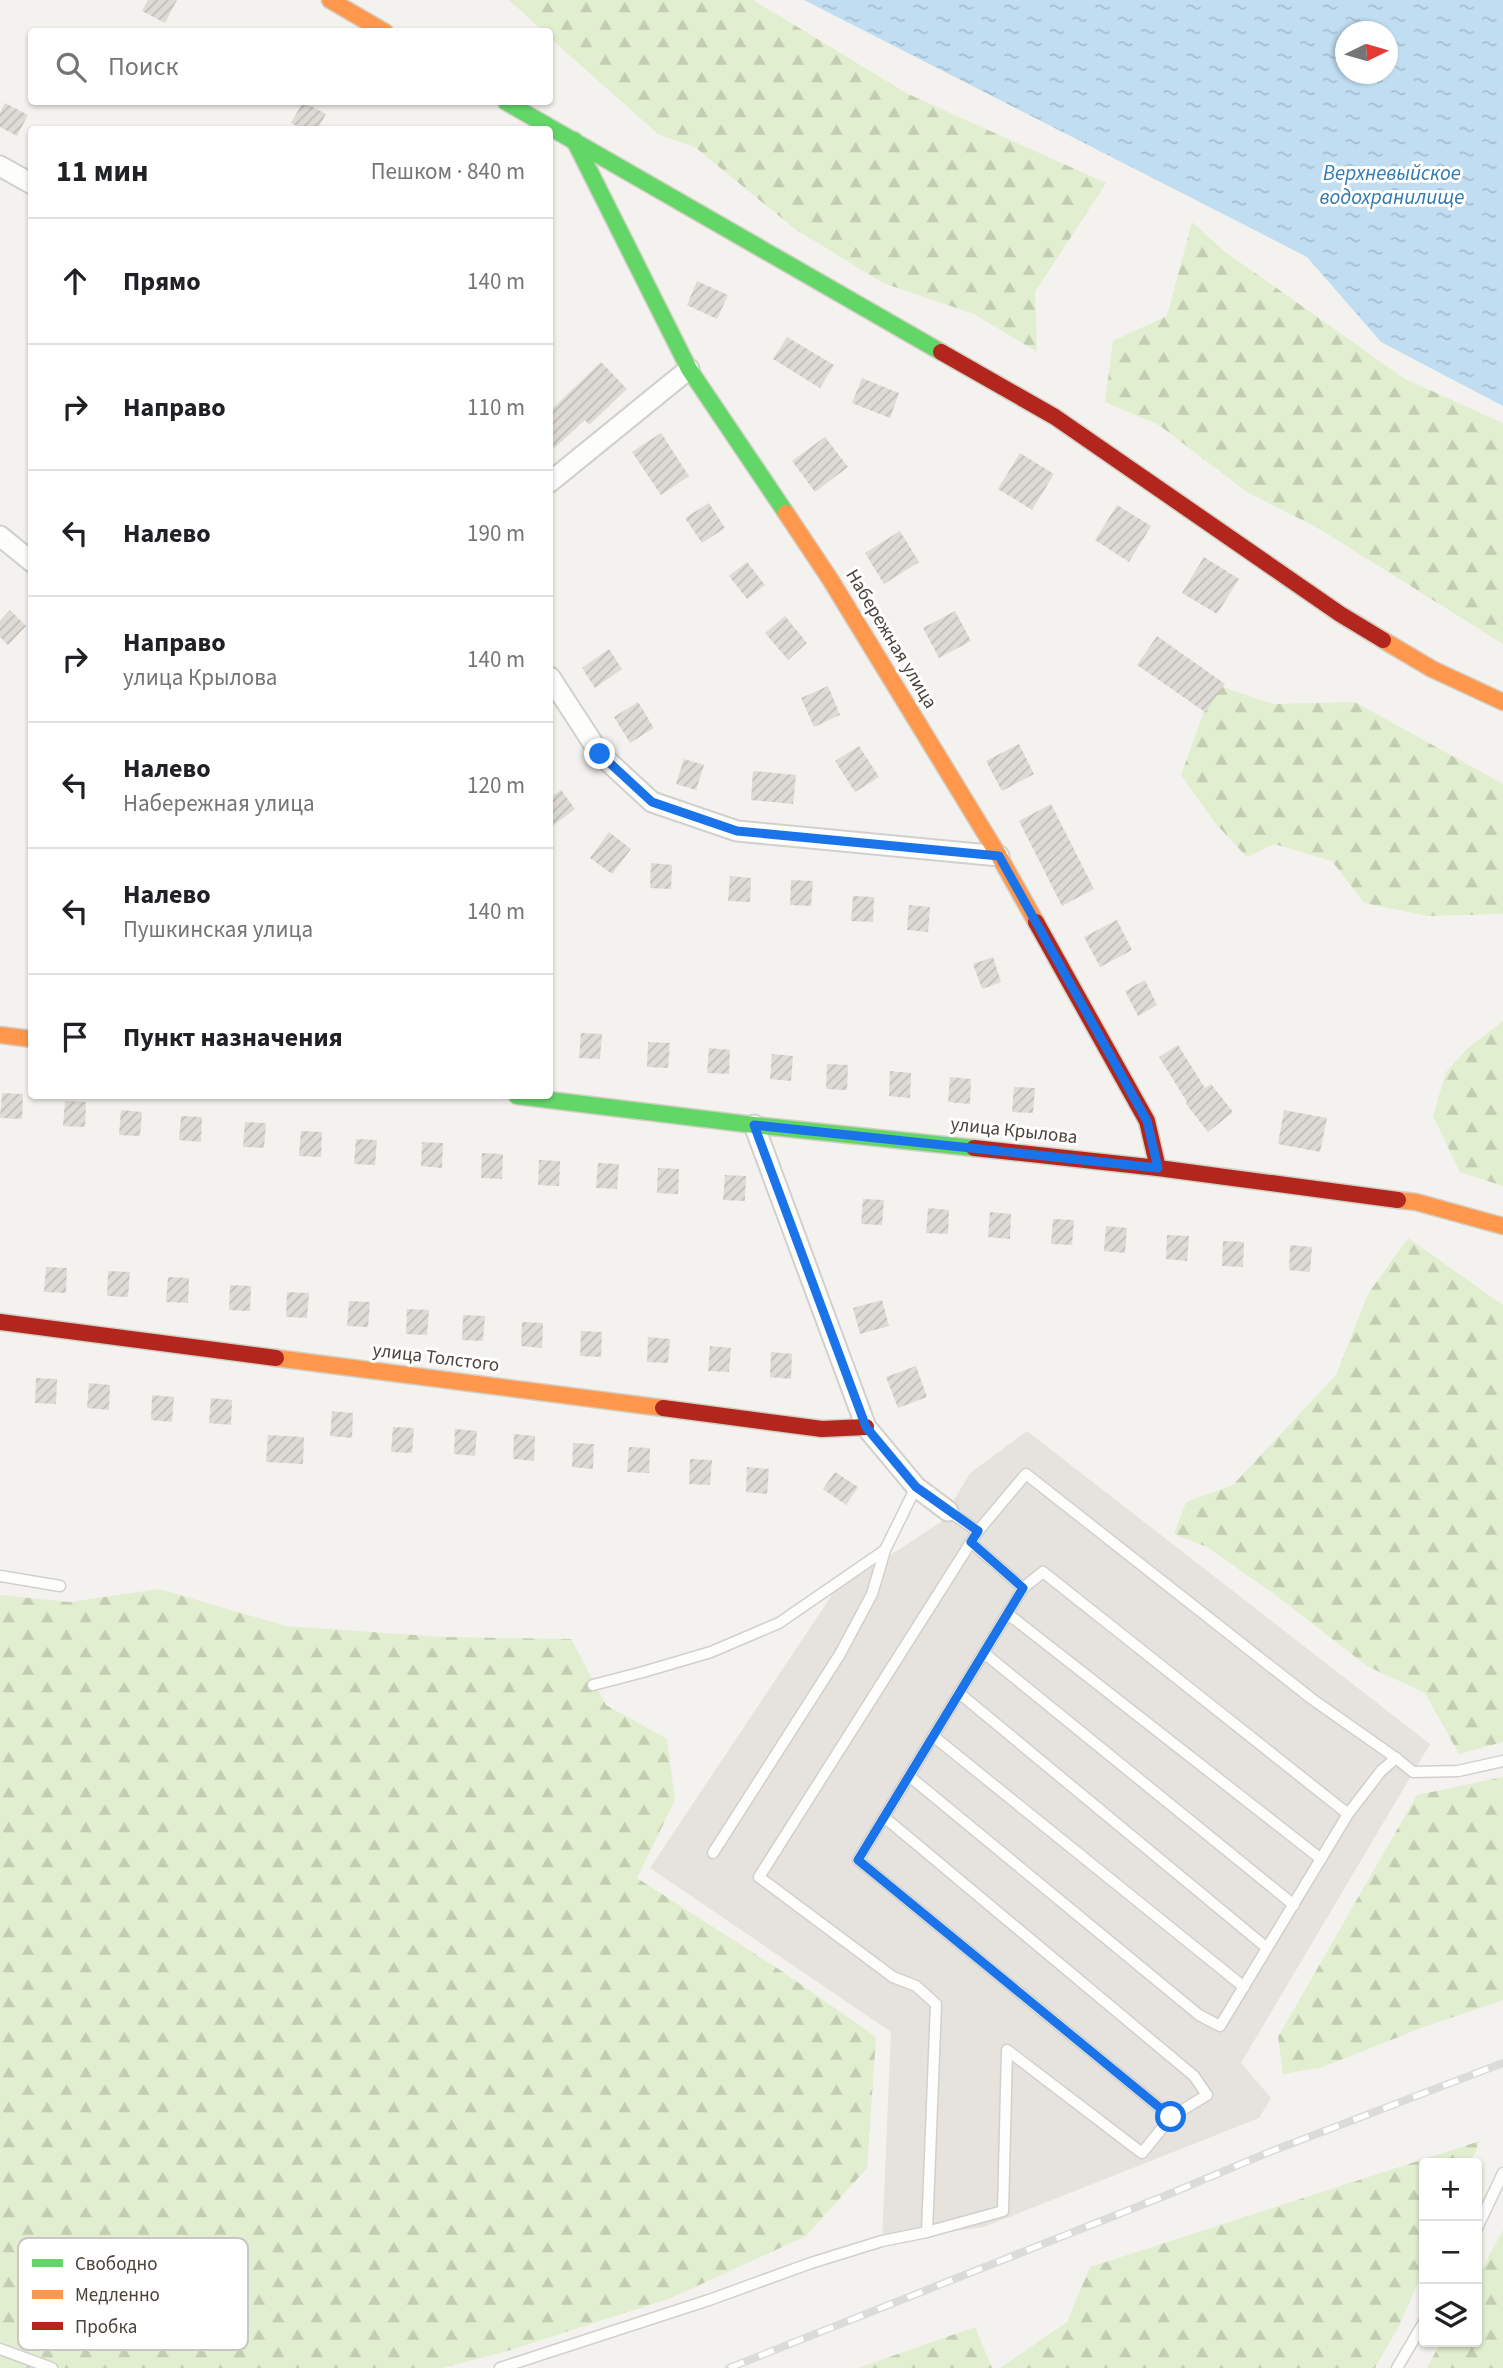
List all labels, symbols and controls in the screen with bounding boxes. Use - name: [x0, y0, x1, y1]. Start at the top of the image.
- north arrow: [1335, 21, 1398, 84]
- search box: [28, 28, 553, 105]
- icon: search: [52, 48, 90, 86]
- text: Поиск: [108, 48, 178, 85]
- text: 11 мин: [56, 150, 148, 193]
- text: Пешком · 840 m: [371, 155, 525, 188]
- water label: Верхневыйское водохранилище: [1320, 158, 1464, 212]
- icon: ahead: [56, 262, 94, 300]
- text: Прямо: [123, 263, 201, 300]
- text: 140 m: [467, 265, 525, 298]
- icon: right: [56, 388, 94, 426]
- text: Направо: [123, 389, 226, 426]
- text: 110 m: [467, 391, 525, 424]
- icon: left: [56, 514, 94, 552]
- text: Налево: [123, 515, 211, 552]
- text: 190 m: [467, 517, 525, 550]
- street label: Набережная улица: [839, 564, 943, 714]
- text: Направо: [123, 624, 226, 661]
- icon: right: [56, 640, 94, 678]
- text: 140 m: [467, 643, 525, 676]
- text: улица Крылова: [123, 661, 277, 694]
- route end: [584, 738, 615, 769]
- text: Налево: [123, 750, 211, 787]
- icon: left: [56, 766, 94, 804]
- text: 120 m: [467, 769, 525, 802]
- text: Набережная улица: [123, 787, 315, 820]
- text: Налево: [123, 876, 211, 913]
- icon: left: [56, 892, 94, 930]
- text: 140 m: [467, 895, 525, 928]
- text: Пушкинская улица: [123, 913, 313, 946]
- icon: arrive: [56, 1018, 94, 1056]
- text: Пункт назначения: [123, 1019, 343, 1056]
- street label: улица Крылова: [949, 1111, 1079, 1151]
- street label: улица Толстого: [371, 1337, 501, 1379]
- route start: [1155, 2101, 1186, 2132]
- map controls: [1419, 2158, 1482, 2347]
- button: +: [1419, 2158, 1482, 2221]
- button: −: [1419, 2221, 1482, 2284]
- legend: [18, 2238, 248, 2350]
- text: Свободно: [75, 2251, 158, 2278]
- text: Медленно: [75, 2282, 160, 2309]
- button: layers: [1419, 2284, 1482, 2347]
- text: Пробка: [75, 2314, 137, 2341]

